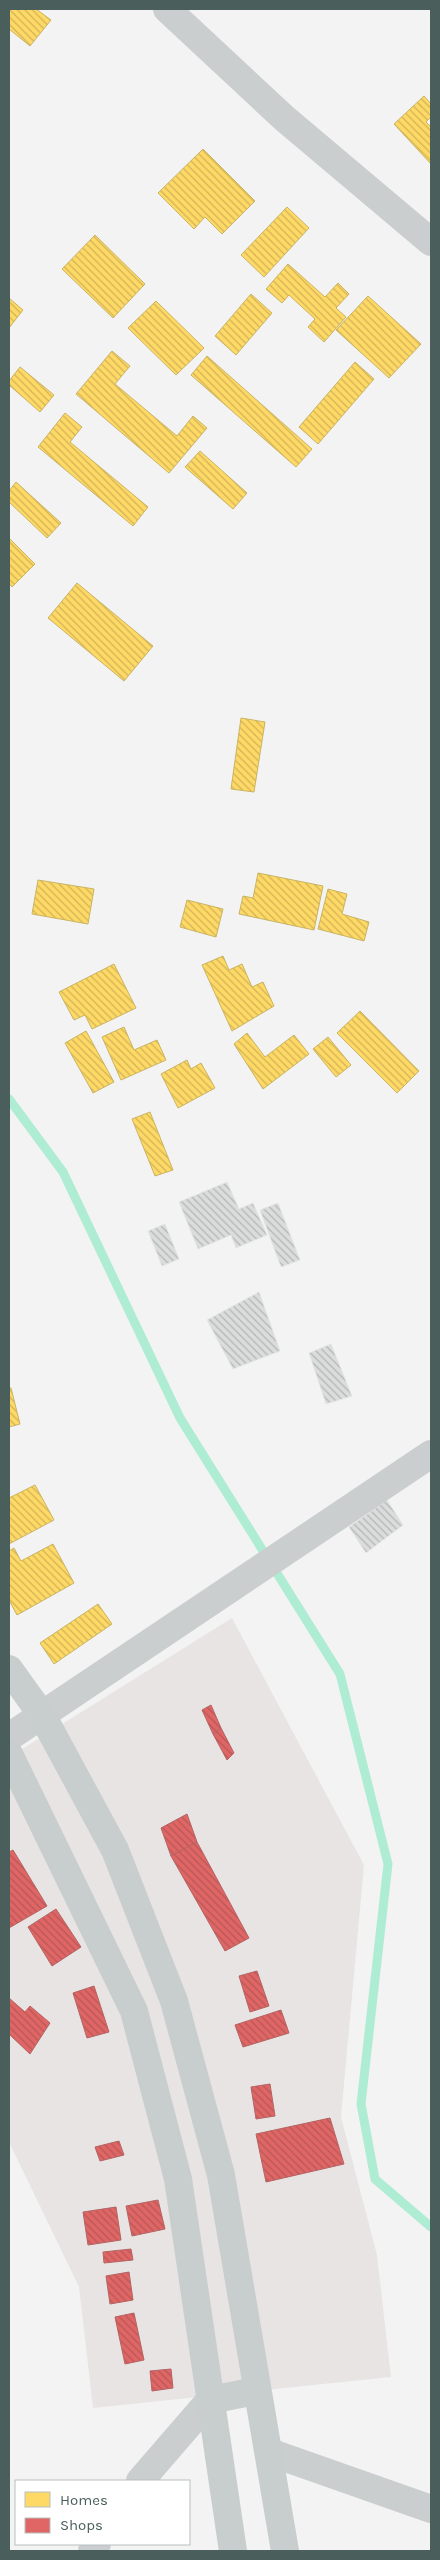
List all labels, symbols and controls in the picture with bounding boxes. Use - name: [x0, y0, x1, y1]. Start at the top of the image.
- legend: [15, 2480, 190, 2545]
- text: Homes: [60, 2491, 108, 2509]
- text: Shops: [60, 2516, 103, 2534]

